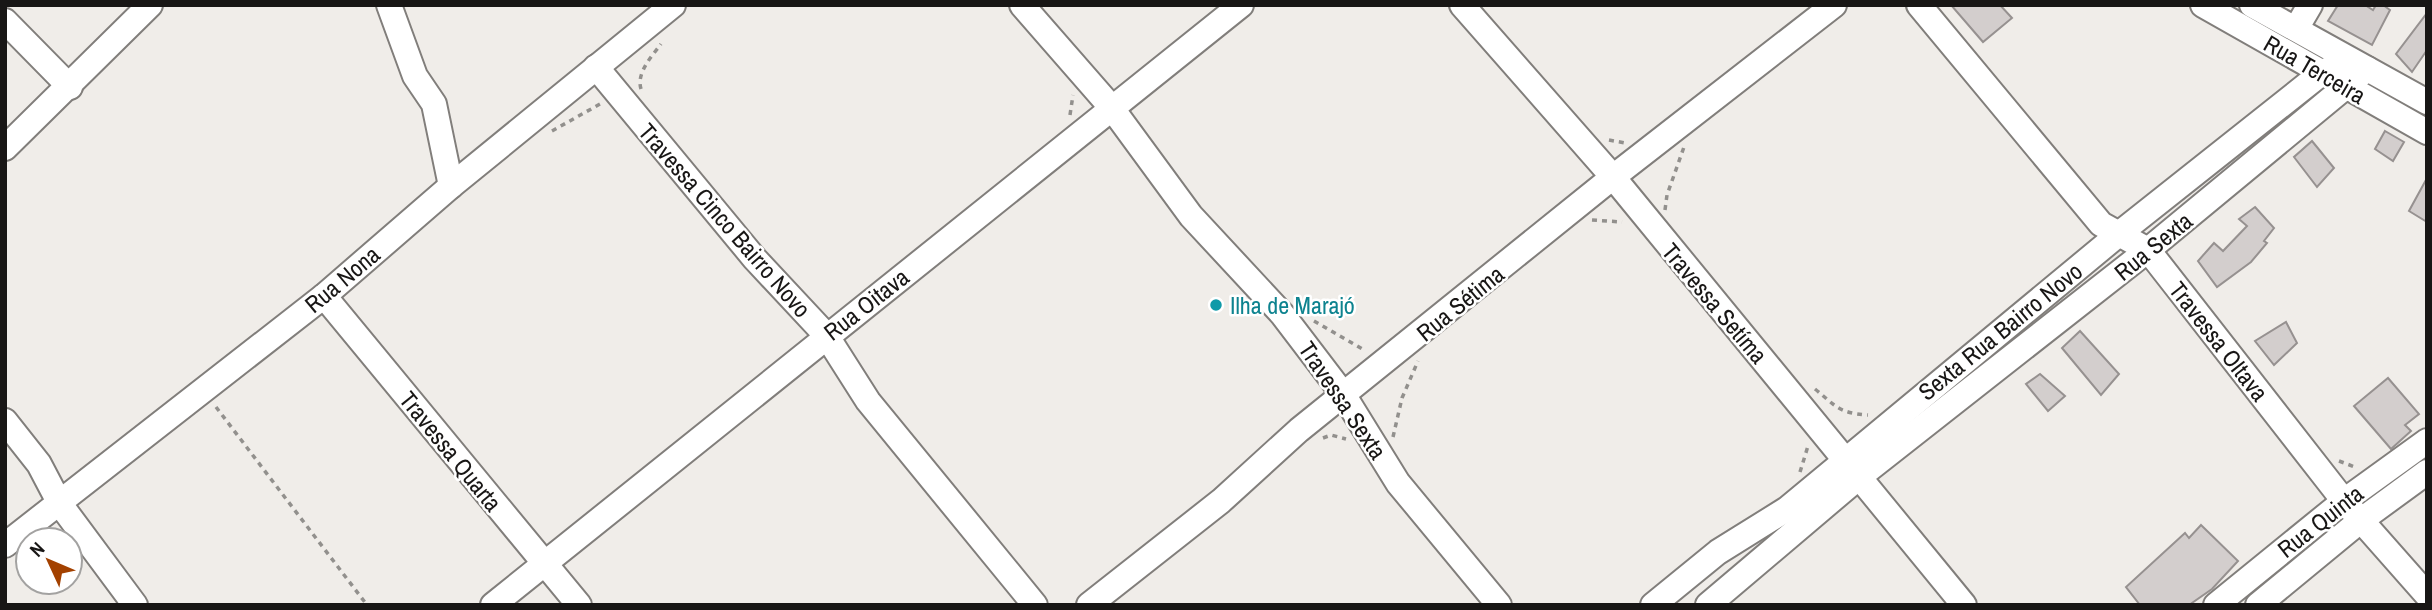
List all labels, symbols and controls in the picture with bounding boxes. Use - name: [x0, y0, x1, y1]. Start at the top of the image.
- street label: Rua Terceira: [2258, 27, 2372, 111]
- street label: Travessa Cinco Bairro Novo: [632, 116, 818, 324]
- street label: Rua Sexta: [2107, 205, 2199, 287]
- street label: Travessa Setíma: [1655, 236, 1775, 370]
- street label: Rua Nona: [298, 238, 386, 320]
- street label: Sexta Rua Bairro Novo: [1911, 255, 2089, 407]
- street label: Rua Sétima: [1410, 258, 1510, 348]
- street label: Rua Oitava: [817, 261, 915, 347]
- street label: Travessa OItava: [2162, 275, 2276, 407]
- place label: Ilha de Marajó: [1230, 289, 1355, 321]
- marker: Ilha de Marajó: [1208, 297, 1224, 313]
- street label: Travessa Sexta: [1292, 335, 1394, 465]
- street label: Travessa Quarta: [393, 384, 509, 518]
- street label: Rua Quinta: [2270, 477, 2370, 565]
- north arrow: [14, 526, 84, 596]
- text: N: [24, 536, 50, 562]

